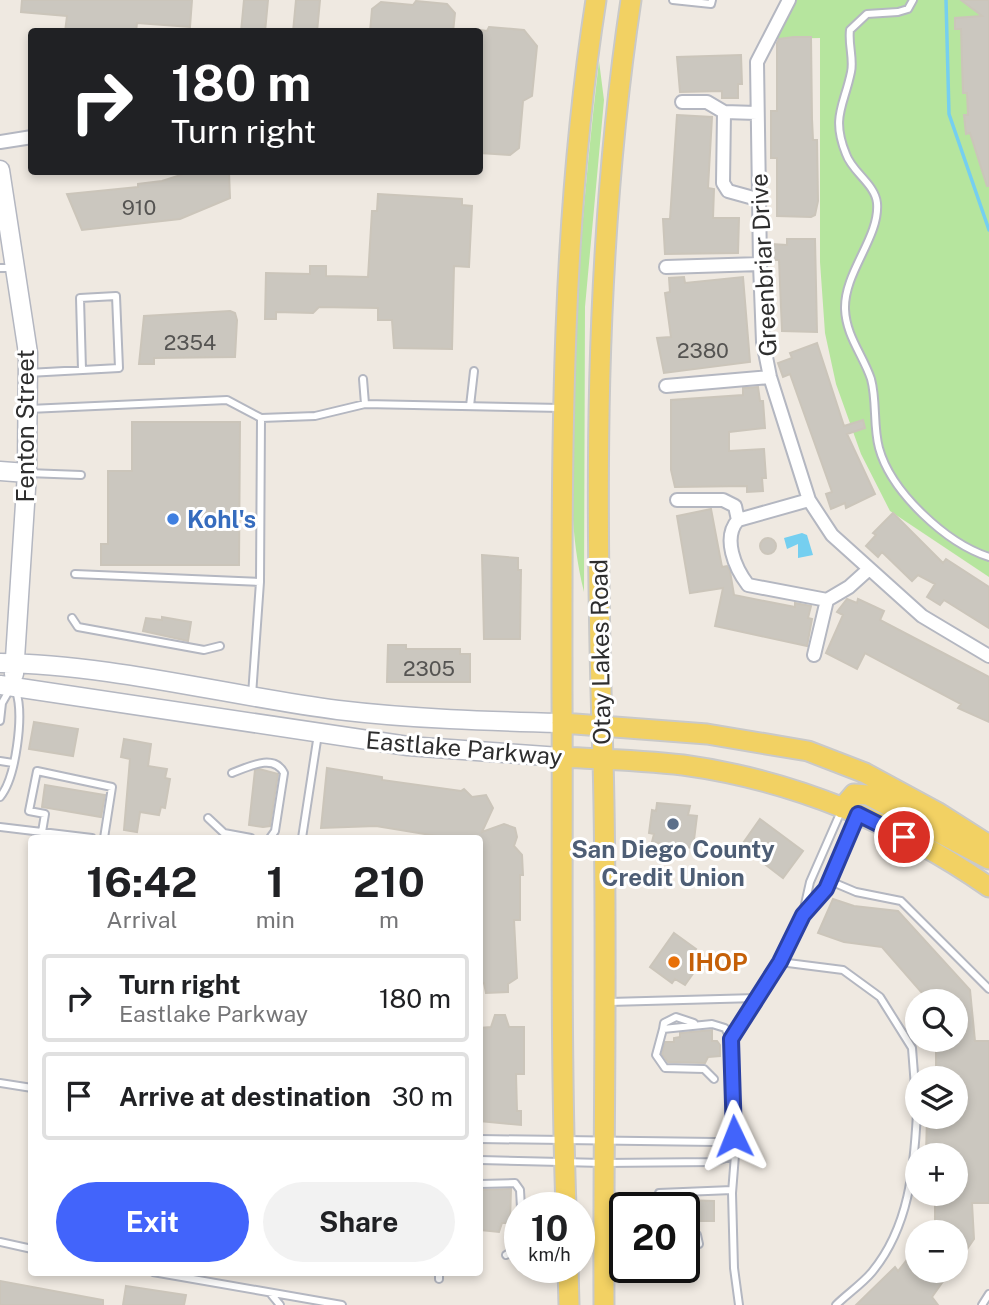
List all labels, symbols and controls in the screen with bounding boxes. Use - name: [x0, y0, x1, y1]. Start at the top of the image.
- text: 180 m: [171, 54, 311, 112]
- icon: right: [56, 56, 147, 147]
- text: Turn right: [171, 113, 316, 150]
- street label: Greenbriar Drive: [744, 173, 782, 357]
- house number: 910: [122, 195, 156, 220]
- house number: 2354: [164, 330, 216, 355]
- house number: 2380: [677, 338, 729, 363]
- street label: Fenton Street: [11, 349, 39, 503]
- place label: Kohl's: [187, 505, 256, 533]
- marker: Kohl's: [165, 511, 181, 527]
- street label: Otay Lakes Road: [584, 559, 616, 745]
- house number: 2305: [403, 656, 455, 681]
- street label: Eastlake Parkway: [364, 725, 564, 771]
- pin: [874, 807, 934, 867]
- marker: San Diego County Credit Union: [665, 816, 681, 832]
- icon: arrive: [885, 818, 923, 856]
- place label: San Diego County Credit Union: [571, 835, 775, 891]
- text: 16:42: [86, 857, 197, 906]
- text: 1: [266, 857, 284, 906]
- text: 210: [353, 857, 425, 906]
- text: Arrival: [106, 906, 177, 933]
- text: min: [256, 906, 295, 933]
- text: m: [379, 906, 399, 933]
- place label: IHOP: [688, 948, 748, 976]
- marker: IHOP: [666, 954, 682, 970]
- text: Turn right: [119, 969, 241, 1000]
- icon: right: [60, 979, 98, 1017]
- text: 180 m: [379, 983, 451, 1014]
- map controls: [905, 989, 968, 1283]
- button: search: [905, 989, 968, 1052]
- text: Eastlake Parkway: [119, 1000, 308, 1027]
- button: layers: [905, 1066, 968, 1129]
- icon: arrive: [60, 1077, 98, 1115]
- text: Arrive at destination: [119, 1081, 371, 1112]
- text: 30 m: [392, 1081, 453, 1112]
- position arrow: [697, 1099, 771, 1173]
- button: +: [905, 1143, 968, 1206]
- button: Exit: [56, 1182, 249, 1262]
- button: Share: [263, 1182, 455, 1262]
- speed limit sign: 20: [609, 1192, 700, 1283]
- text: 10: [531, 1208, 568, 1249]
- button: −: [905, 1220, 968, 1283]
- text: km/h: [528, 1244, 571, 1265]

